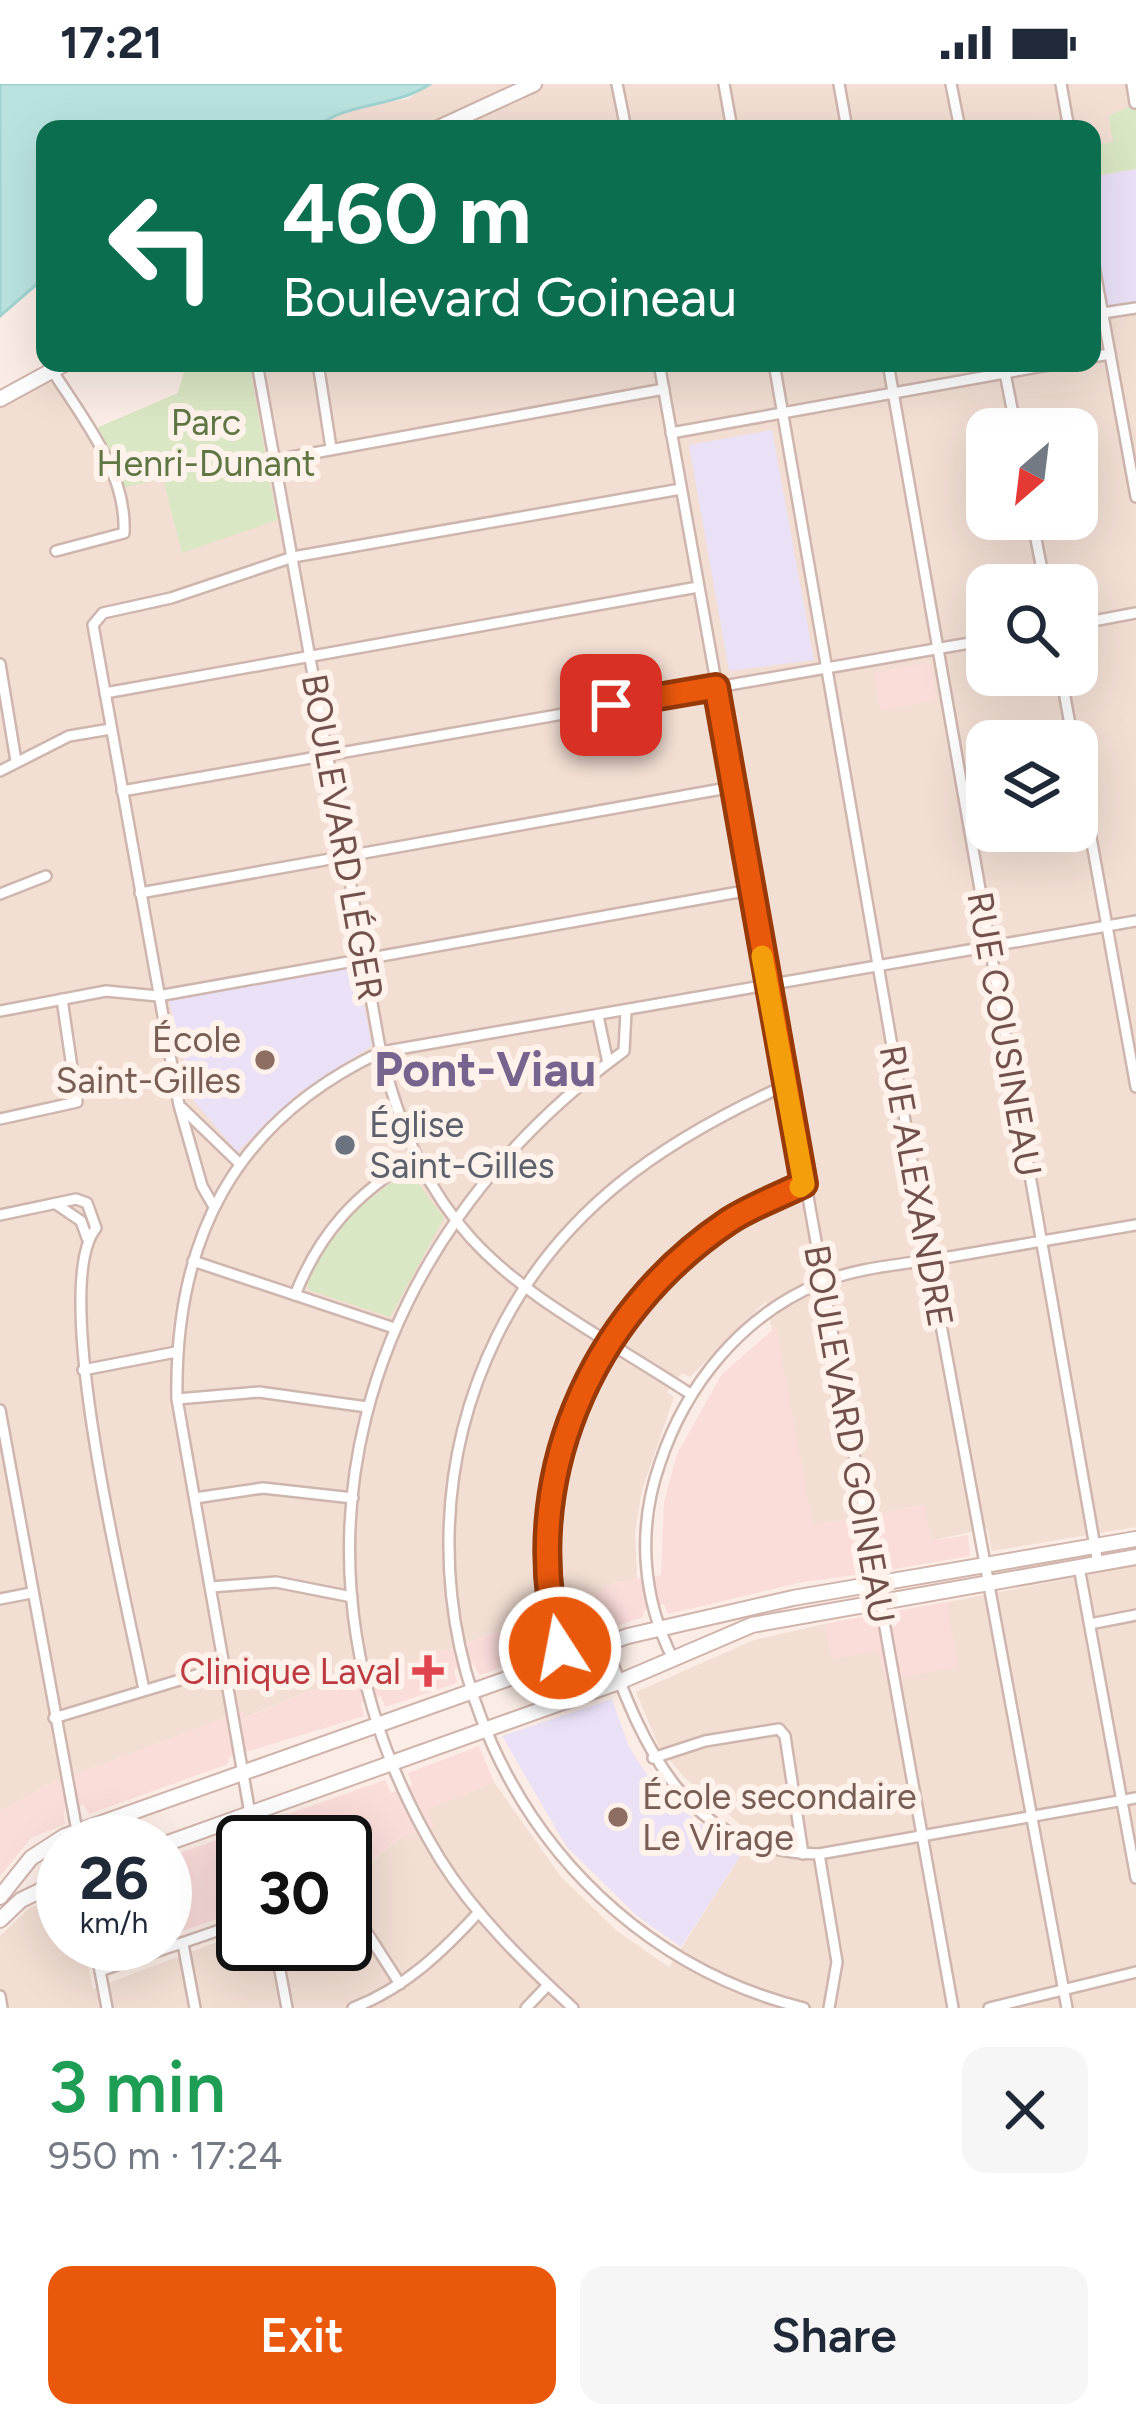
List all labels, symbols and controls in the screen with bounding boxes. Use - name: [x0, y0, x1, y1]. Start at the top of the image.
- text: 17:21: [60, 15, 163, 69]
- text: 460 m: [282, 163, 532, 264]
- icon: left: [84, 168, 240, 324]
- text: Boulevard Goineau: [282, 265, 738, 330]
- park label: Parc Henri-Dunant: [96, 401, 316, 485]
- north arrow: [966, 408, 1098, 540]
- map controls: [966, 408, 1098, 852]
- button: search: [966, 564, 1098, 696]
- pin: [560, 654, 662, 756]
- street label: BOULEVARD LÉGER: [293, 671, 392, 1004]
- icon: arrive: [578, 672, 644, 738]
- button: layers: [966, 720, 1098, 852]
- street label: RUE COUSINEAU: [958, 888, 1051, 1180]
- place label: École Saint-Gilles: [55, 1018, 241, 1102]
- district label: Pont-Viau: [374, 1040, 596, 1098]
- street label: RUE ALEXANDRE: [871, 1042, 962, 1330]
- marker: École Saint-Gilles: [252, 1047, 278, 1073]
- place label: Église Saint-Gilles: [369, 1103, 555, 1187]
- marker: Église Saint-Gilles: [332, 1132, 358, 1158]
- street label: BOULEVARD GOINEAU: [795, 1242, 904, 1627]
- position arrow: [497, 1585, 623, 1711]
- place label: Clinique Laval: [179, 1650, 401, 1693]
- marker: Clinique Laval: [412, 1655, 444, 1687]
- place label: École secondaire Le Virage: [642, 1775, 917, 1859]
- marker: École secondaire Le Virage: [605, 1804, 631, 1830]
- speed limit sign: 30: [216, 1815, 372, 1971]
- text: 26: [79, 1842, 149, 1914]
- text: km/h: [80, 1904, 148, 1941]
- text: 3 min: [48, 2044, 226, 2130]
- button: close: [962, 2047, 1088, 2173]
- text: 950 m · 17:24: [48, 2132, 282, 2179]
- button: Exit: [48, 2266, 556, 2404]
- button: Share: [580, 2266, 1088, 2404]

